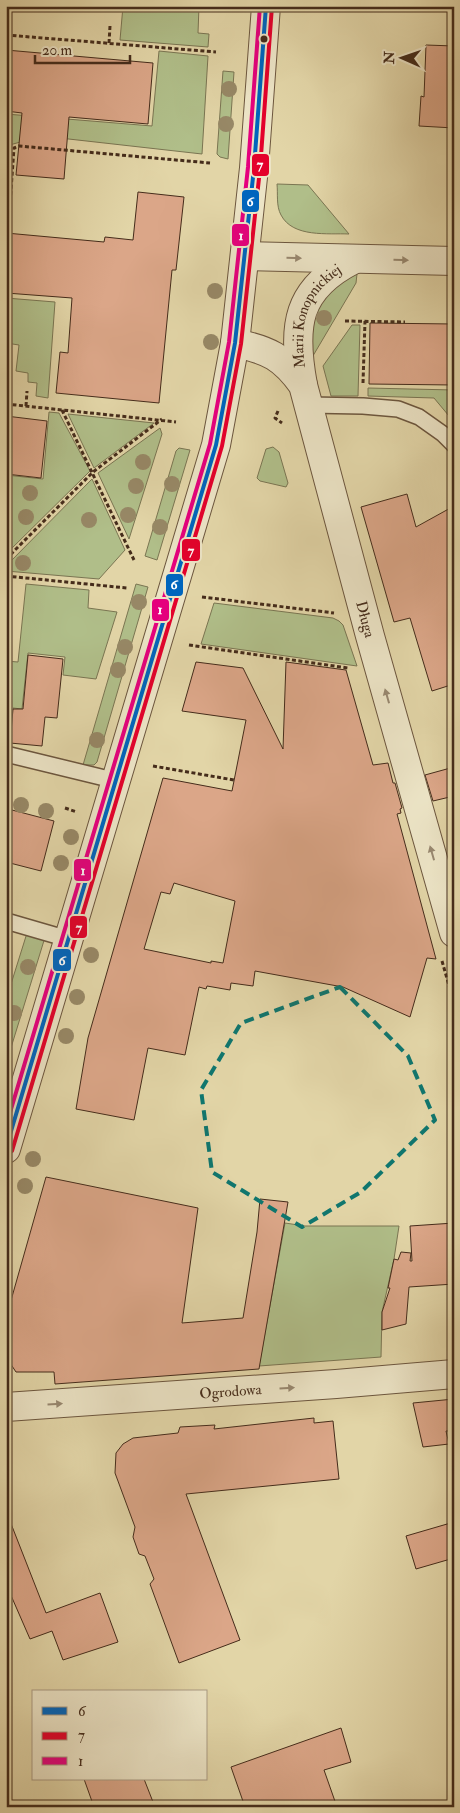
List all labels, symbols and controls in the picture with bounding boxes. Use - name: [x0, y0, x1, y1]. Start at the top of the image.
- scale bar: [35, 32, 130, 64]
- north arrow: [378, 32, 428, 82]
- unlabelled marker: [259, 34, 269, 44]
- text: 20 m: [42, 41, 72, 60]
- text: N: [381, 51, 398, 65]
- line badge: 7: [251, 153, 270, 177]
- text: 7: [257, 156, 264, 173]
- line badge: 6: [241, 189, 260, 213]
- text: 6: [246, 193, 254, 210]
- line badge: 1: [231, 223, 250, 247]
- text: 1: [239, 227, 244, 244]
- one-way arrow: [286, 254, 302, 262]
- one-way arrow: [393, 257, 409, 265]
- street label: Marii Konopnickiej: [289, 260, 345, 369]
- line badge: 7: [181, 538, 201, 562]
- text: 7: [188, 542, 195, 559]
- line badge: 6: [165, 573, 184, 597]
- text: 6: [170, 576, 178, 593]
- line badge: 1: [151, 598, 170, 622]
- street label: Długa: [352, 599, 380, 640]
- text: 1: [158, 601, 163, 618]
- one-way arrow: [383, 689, 391, 704]
- one-way arrow: [427, 845, 435, 860]
- line badge: 1: [73, 858, 92, 882]
- text: 1: [81, 862, 86, 879]
- line badge: 7: [69, 915, 88, 939]
- text: 7: [76, 919, 83, 936]
- line badge: 6: [52, 948, 72, 972]
- text: 6: [58, 952, 66, 969]
- street label: Ogrodowa: [199, 1380, 263, 1403]
- one-way arrow: [279, 1383, 295, 1391]
- one-way arrow: [47, 1399, 63, 1407]
- legend: [32, 1690, 208, 1780]
- text: 6: [78, 1702, 87, 1721]
- text: 7: [78, 1726, 85, 1745]
- text: 1: [78, 1752, 83, 1771]

